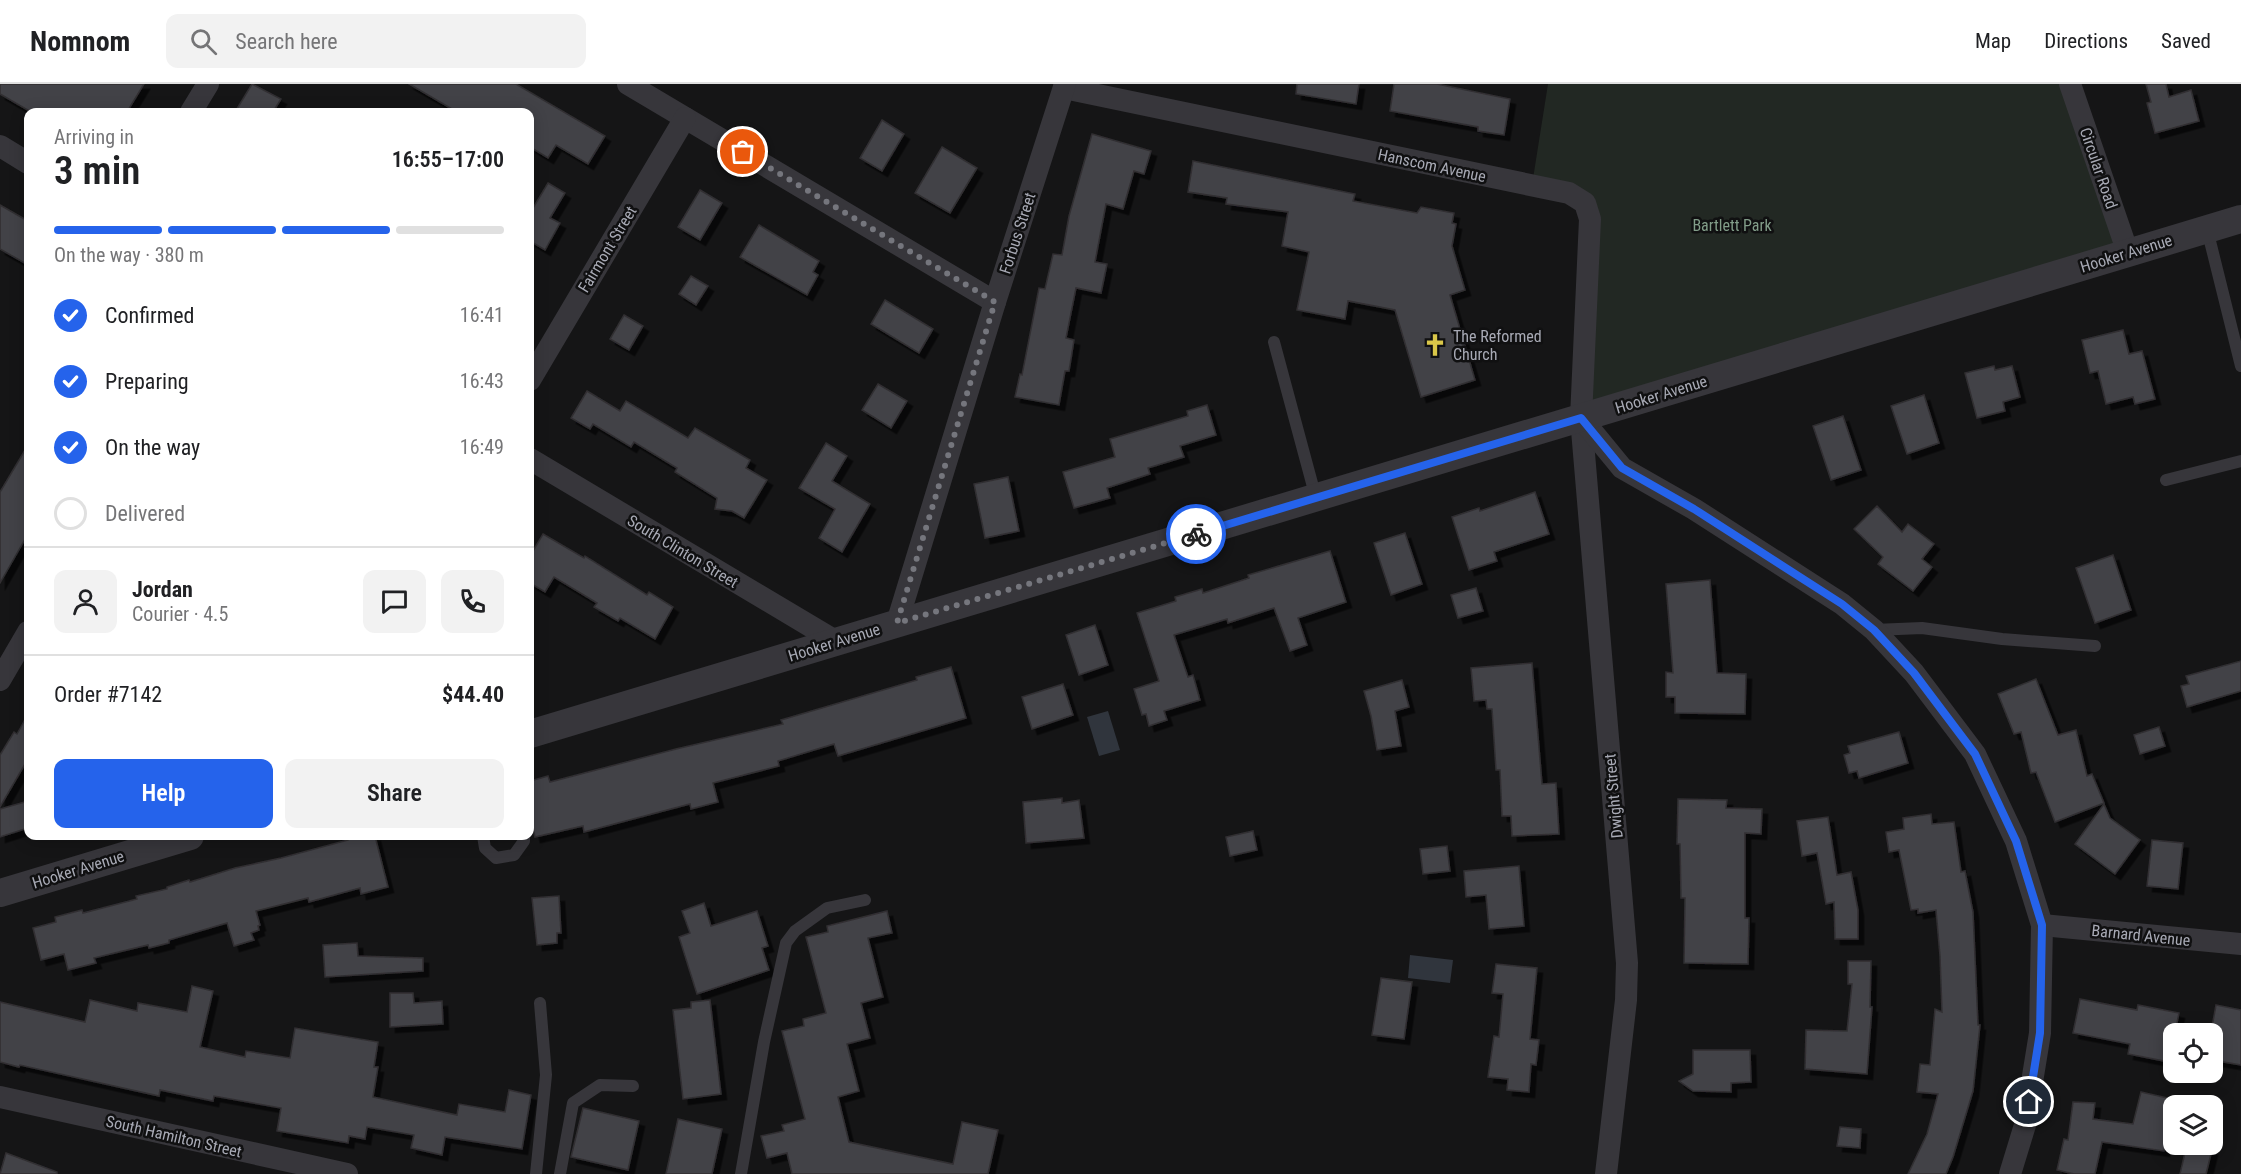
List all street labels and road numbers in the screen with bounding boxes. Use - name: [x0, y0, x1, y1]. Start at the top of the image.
- street label: Circular Road: [2076, 125, 2121, 211]
- street label: Hanscom Avenue: [1376, 145, 1488, 186]
- street label: Forbus Street: [995, 190, 1040, 276]
- street label: Fairmont Street: [574, 202, 641, 296]
- street label: Hooker Avenue: [2078, 230, 2174, 276]
- street label: Hooker Avenue: [1613, 371, 1709, 417]
- street label: South Clinton Street: [624, 511, 742, 592]
- street label: Hooker Avenue: [786, 619, 882, 665]
- street label: Dwight Street: [1600, 753, 1627, 839]
- street label: Hooker Avenue: [30, 846, 126, 892]
- street label: Barnard Avenue: [2091, 921, 2191, 950]
- street label: South Hamilton Street: [104, 1112, 244, 1161]

